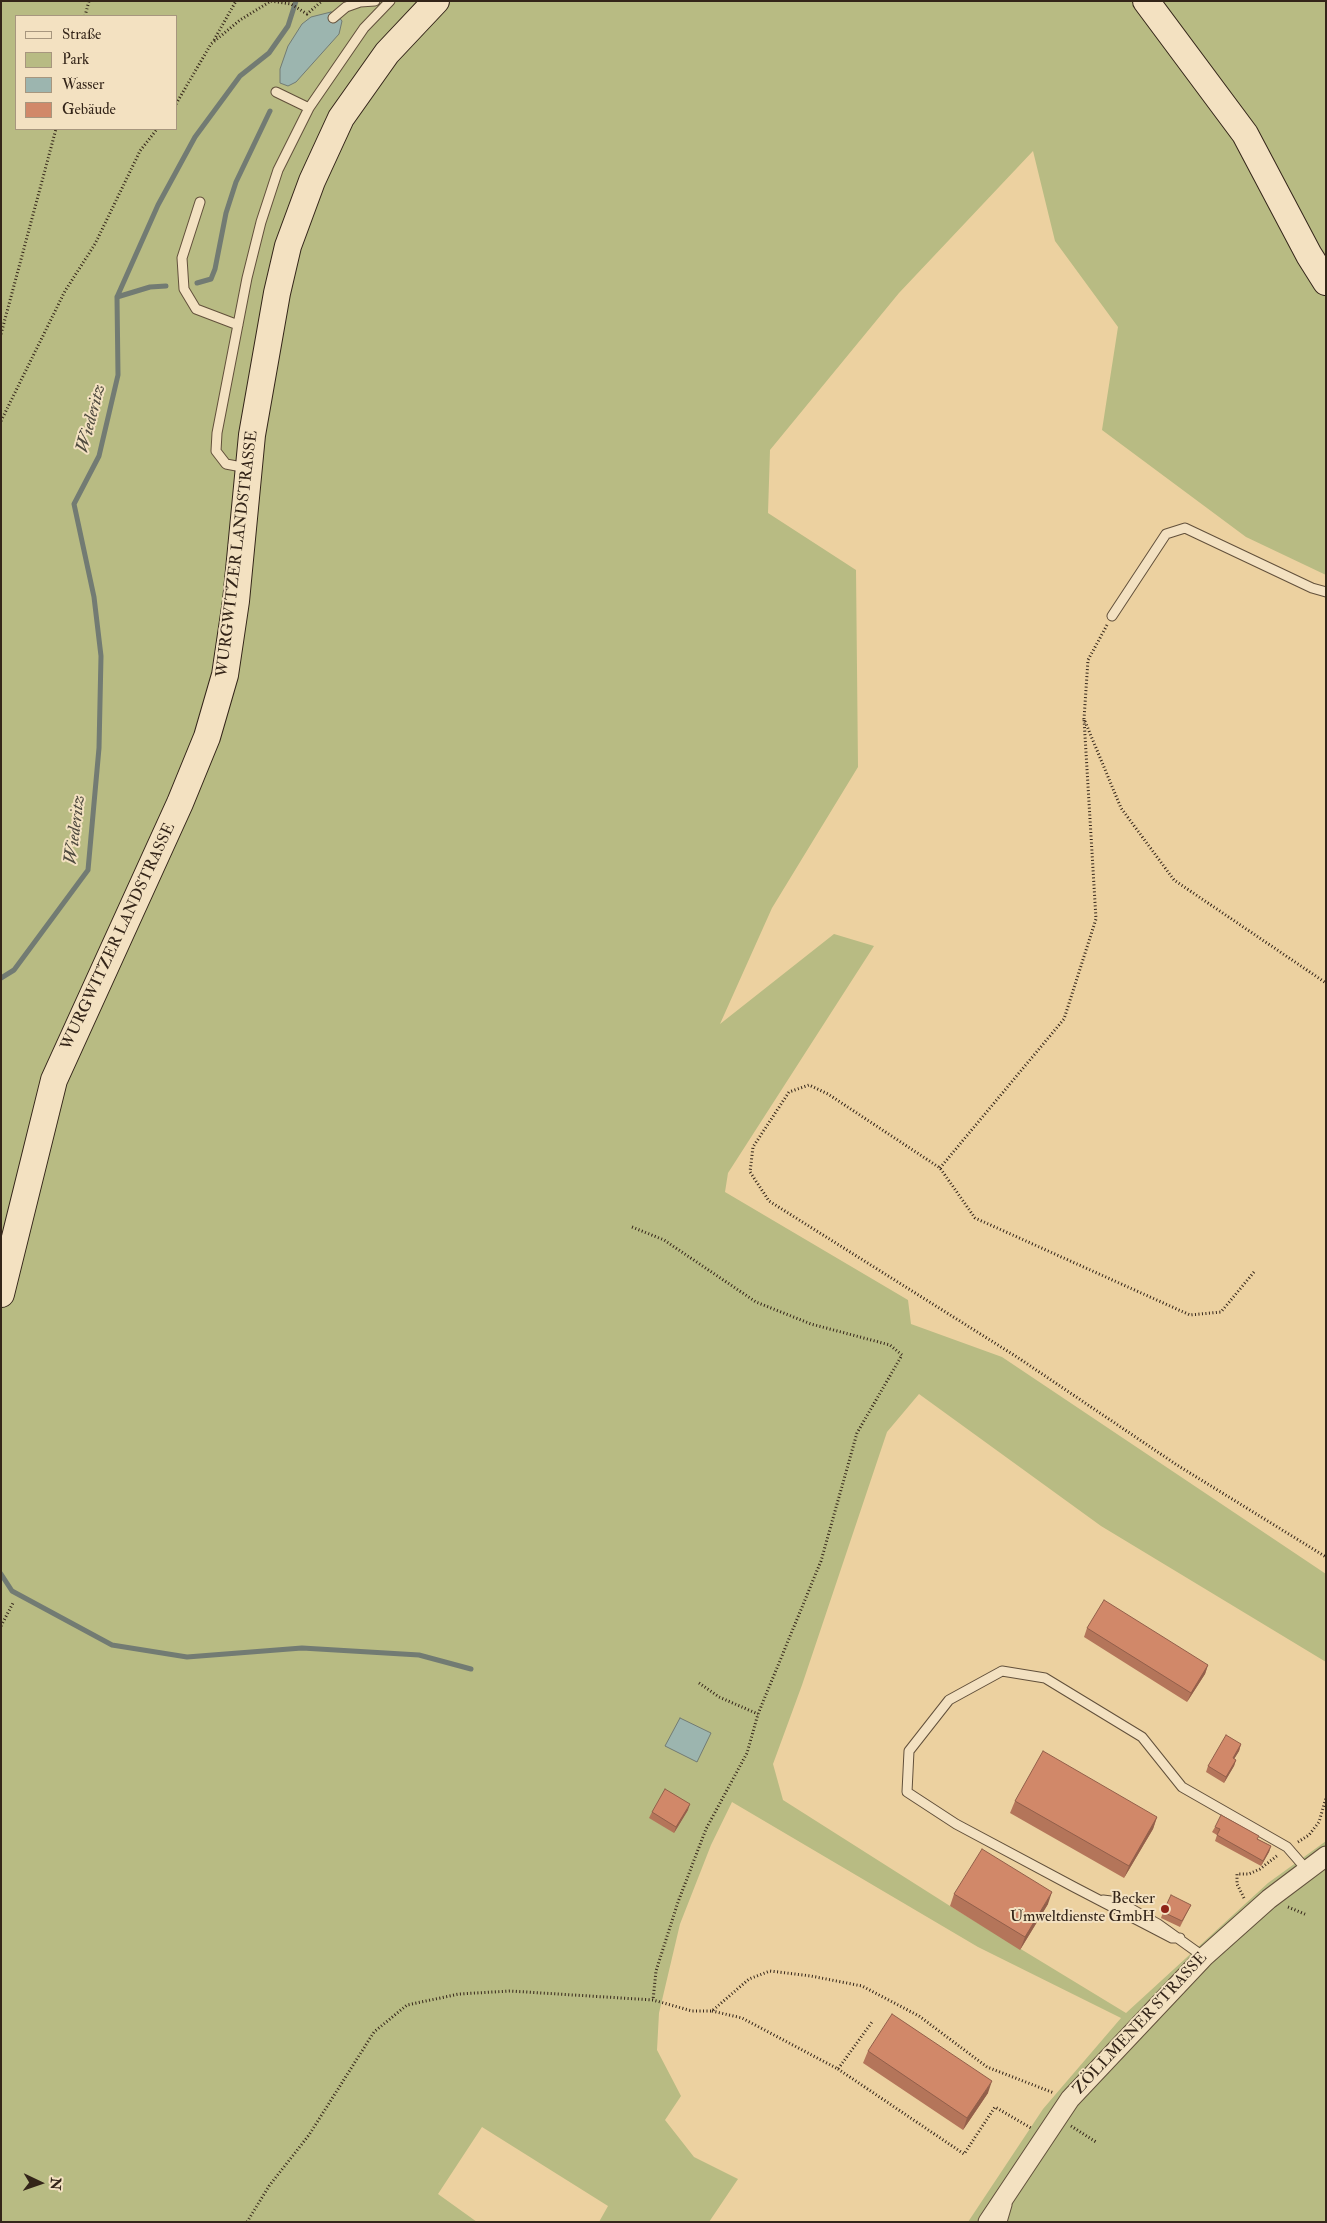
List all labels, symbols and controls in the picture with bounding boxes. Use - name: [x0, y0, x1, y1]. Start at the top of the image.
- legend: [15, 15, 178, 130]
- text: Straße: [62, 25, 101, 44]
- text: Park: [62, 50, 89, 69]
- text: Wasser: [62, 75, 104, 94]
- text: Gebäude: [62, 100, 116, 119]
- water label: Wiederitz: [73, 382, 111, 456]
- street label: WURGWITZER LANDSTRASSE: [213, 430, 263, 678]
- water label: Wiederitz: [61, 794, 91, 866]
- street label: WURGWITZER LANDSTRASSE: [58, 820, 180, 1054]
- place label: Becker Umweltdienste GmbH: [1010, 1890, 1155, 1928]
- marker: Becker Umweltdienste GmbH: [1159, 1903, 1171, 1915]
- street label: ZÖLLMENER STRASSE: [1070, 1949, 1212, 2099]
- north arrow: [15, 2158, 65, 2208]
- text: N: [47, 2177, 64, 2191]

